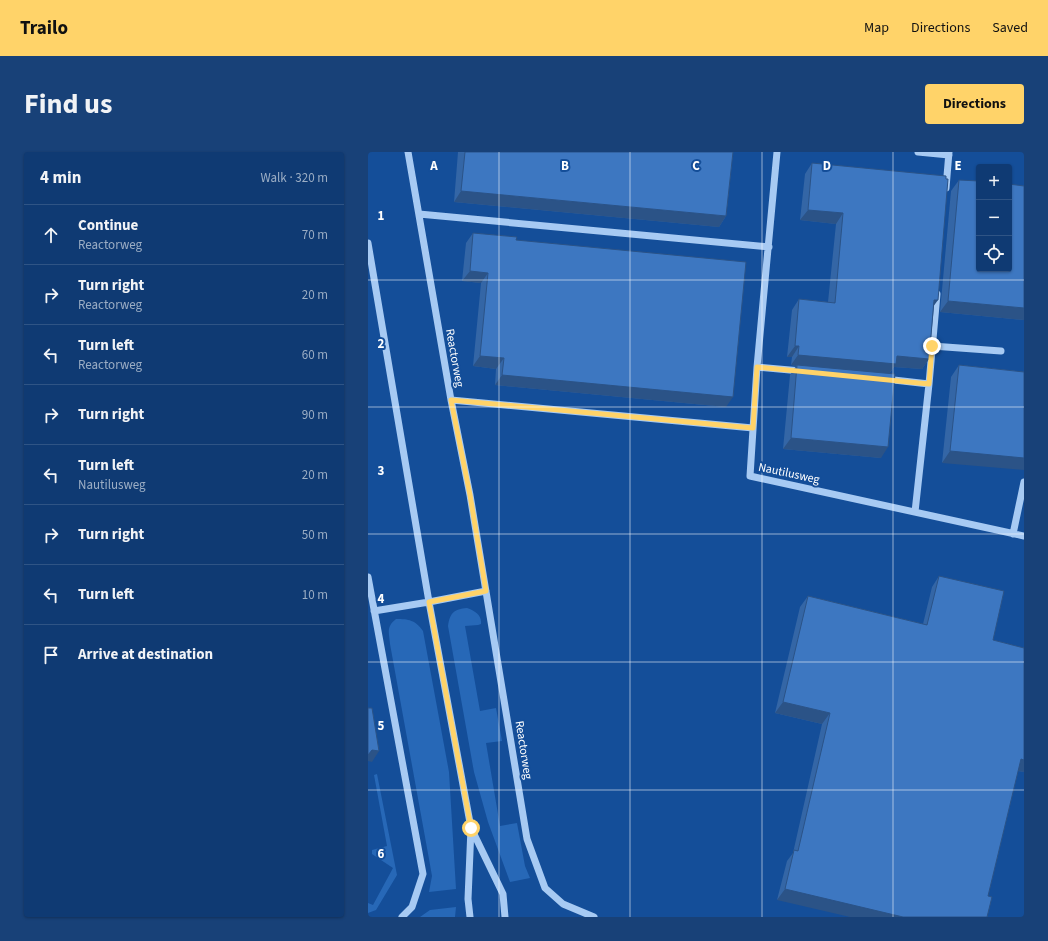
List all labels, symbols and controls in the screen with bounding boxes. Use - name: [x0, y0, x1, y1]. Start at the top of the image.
- text: Trailo: [20, 15, 68, 42]
- text: Map: [864, 18, 889, 38]
- text: Directions: [911, 18, 970, 38]
- text: Saved: [992, 18, 1028, 38]
- text: Find us: [24, 84, 112, 124]
- button: Directions: [925, 84, 1024, 124]
- text: A: [429, 157, 438, 175]
- text: B: [561, 157, 569, 175]
- text: C: [692, 157, 700, 175]
- text: D: [823, 157, 831, 175]
- text: E: [954, 157, 962, 175]
- map controls: [976, 164, 1012, 272]
- button: +: [976, 164, 1012, 200]
- text: 4 min: [40, 166, 81, 190]
- text: Walk · 320 m: [260, 169, 328, 187]
- button: −: [976, 200, 1012, 236]
- text: 1: [378, 207, 385, 225]
- text: Continue: [78, 215, 138, 236]
- icon: ahead: [40, 224, 62, 246]
- text: 70 m: [302, 226, 328, 244]
- text: Reactorweg: [78, 236, 142, 254]
- button: locate: [976, 236, 1012, 272]
- text: Turn right: [78, 275, 144, 296]
- icon: right: [40, 284, 62, 306]
- text: 20 m: [302, 286, 328, 304]
- text: Reactorweg: [78, 296, 142, 314]
- street label: Reactorweg: [441, 327, 468, 389]
- text: Turn left: [78, 335, 134, 356]
- text: 2: [378, 335, 385, 353]
- route end: [923, 337, 941, 355]
- icon: left: [40, 344, 62, 366]
- text: 60 m: [302, 346, 328, 364]
- text: Reactorweg: [78, 356, 142, 374]
- icon: right: [40, 404, 62, 426]
- text: Turn right: [78, 404, 144, 425]
- text: 90 m: [302, 406, 328, 424]
- text: Turn left: [78, 455, 134, 476]
- street label: Nautilusweg: [757, 459, 821, 488]
- text: 3: [378, 462, 385, 480]
- icon: left: [40, 464, 62, 486]
- text: 20 m: [302, 466, 328, 484]
- text: Nautilusweg: [78, 476, 146, 494]
- icon: right: [40, 524, 62, 546]
- text: Turn right: [78, 524, 144, 545]
- text: 50 m: [302, 526, 328, 544]
- icon: left: [40, 584, 62, 606]
- text: Turn left: [78, 584, 134, 605]
- text: 10 m: [302, 586, 328, 604]
- text: 4: [378, 590, 385, 608]
- icon: arrive: [40, 644, 62, 666]
- text: Arrive at destination: [78, 644, 213, 665]
- text: 5: [378, 717, 385, 735]
- street label: Reactorweg: [510, 720, 537, 781]
- route start: [462, 819, 480, 837]
- text: 6: [378, 845, 385, 863]

